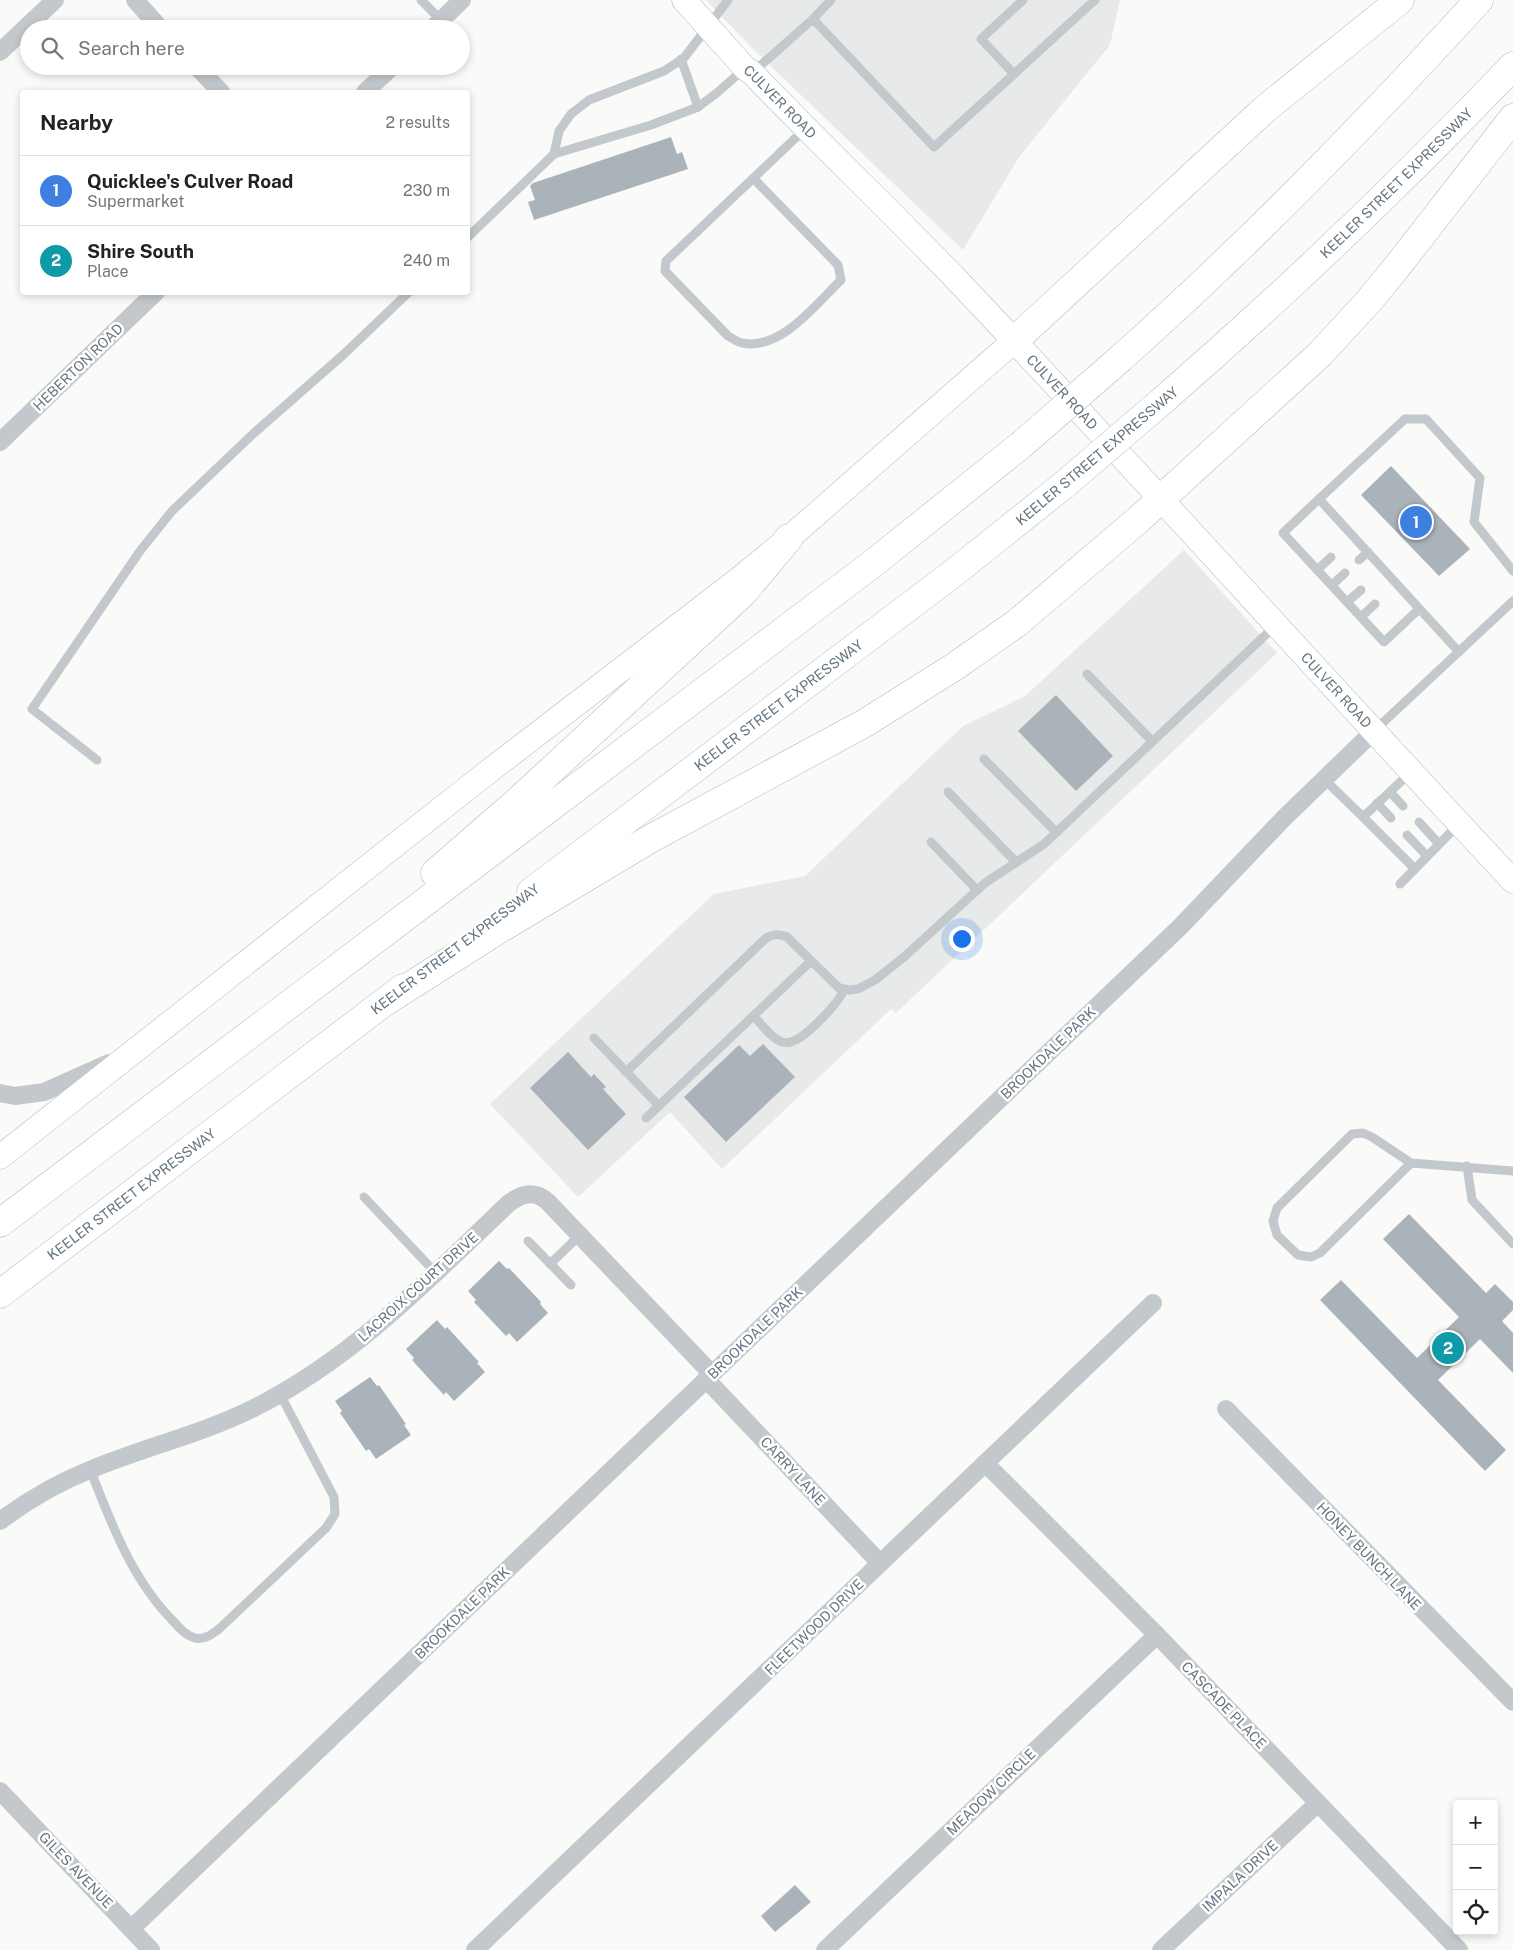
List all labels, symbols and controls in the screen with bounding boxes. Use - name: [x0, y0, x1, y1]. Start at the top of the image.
- search box: [20, 20, 470, 75]
- icon: search: [38, 34, 66, 62]
- text: Search here: [78, 37, 185, 59]
- street label: CULVER ROAD: [741, 62, 820, 142]
- street label: KEELER STREET EXPRESSWAY: [1317, 105, 1476, 261]
- text: Nearby: [40, 110, 113, 135]
- text: 2 results: [385, 113, 450, 132]
- text: Quicklee's Culver Road: [87, 170, 293, 192]
- text: 1: [53, 181, 59, 200]
- text: 230 m: [403, 181, 450, 200]
- text: Supermarket: [87, 192, 184, 211]
- text: Shire South: [87, 240, 194, 262]
- text: 2: [51, 251, 61, 270]
- text: 240 m: [403, 251, 450, 270]
- text: Place: [87, 262, 129, 281]
- street label: HEBERTON ROAD: [30, 320, 126, 414]
- street label: CULVER ROAD: [1023, 351, 1101, 433]
- street label: KEELER STREET EXPRESSWAY: [1013, 383, 1182, 529]
- pin: 1: [1400, 503, 1432, 541]
- street label: KEELER STREET EXPRESSWAY: [691, 636, 866, 774]
- street label: CULVER ROAD: [1298, 649, 1375, 731]
- street label: KEELER STREET EXPRESSWAY: [368, 880, 543, 1018]
- your location: [949, 926, 975, 952]
- street label: BROOKDALE PARK: [997, 1003, 1099, 1102]
- street label: KEELER STREET EXPRESSWAY: [44, 1125, 219, 1263]
- street label: LACROIX COURT DRIVE: [355, 1229, 481, 1345]
- street label: BROOKDALE PARK: [704, 1283, 806, 1382]
- pin: 2: [1432, 1329, 1464, 1367]
- street label: CARRY LANE: [757, 1434, 829, 1508]
- street label: HONEY BUNCH LANE: [1313, 1499, 1425, 1613]
- street label: BROOKDALE PARK: [411, 1563, 513, 1662]
- street label: FLEETWOOD DRIVE: [761, 1576, 867, 1678]
- street label: CASCADE PLACE: [1178, 1658, 1270, 1752]
- street label: MEADOW CIRCLE: [943, 1746, 1039, 1838]
- map controls: [1453, 1800, 1498, 1935]
- button: +: [1453, 1800, 1498, 1845]
- street label: GILES AVENUE: [36, 1829, 116, 1911]
- street label: IMPALA DRIVE: [1199, 1837, 1281, 1915]
- button: −: [1453, 1845, 1498, 1890]
- button: locate: [1453, 1890, 1498, 1935]

